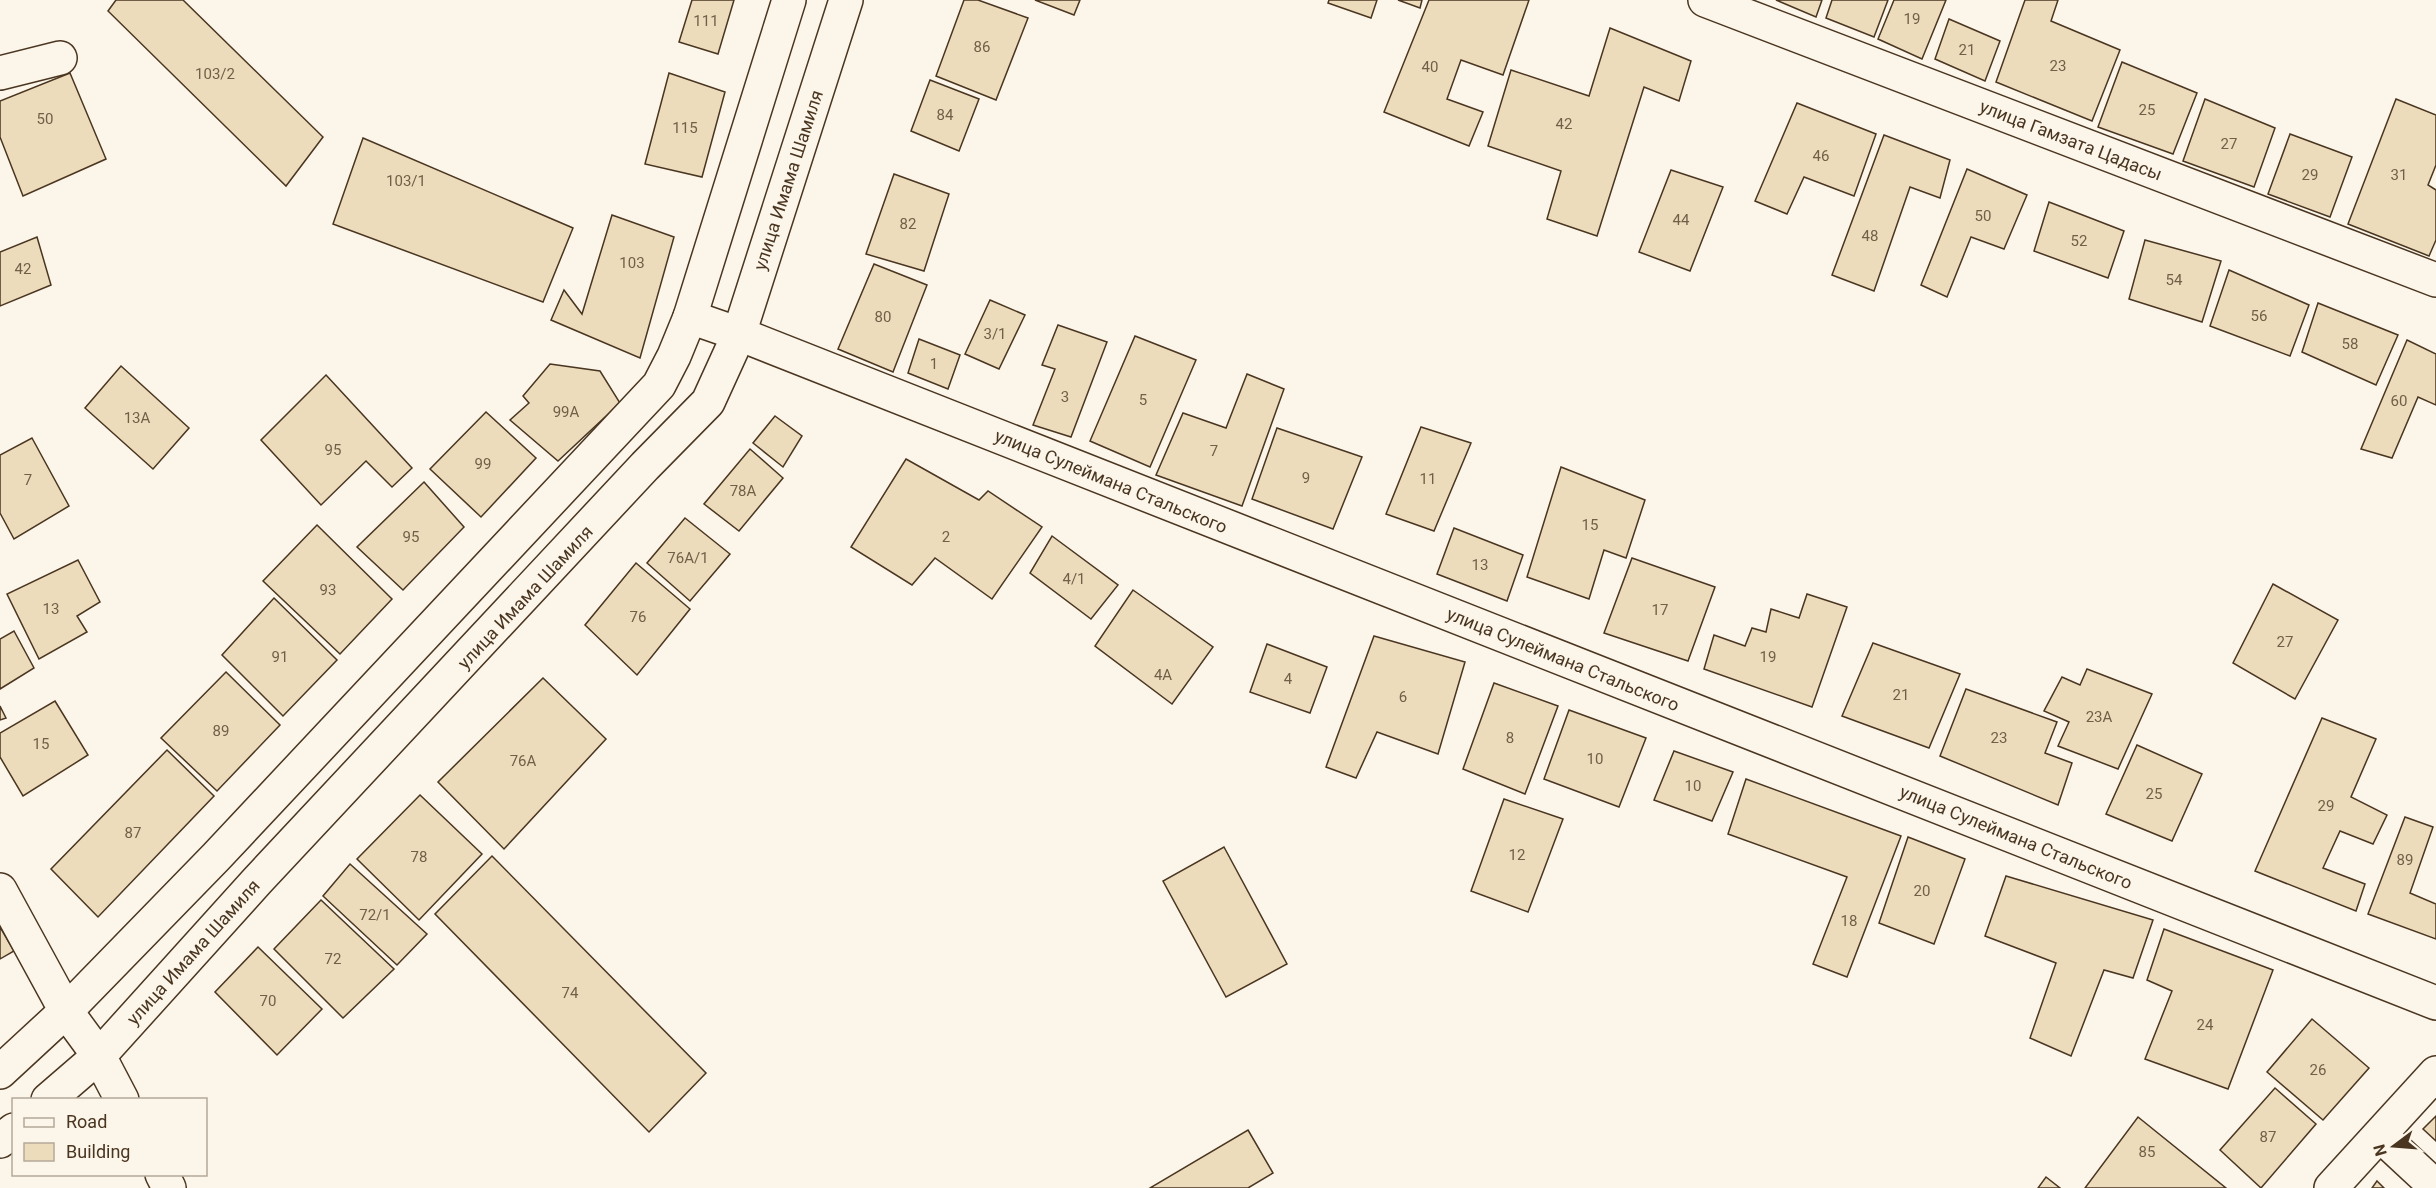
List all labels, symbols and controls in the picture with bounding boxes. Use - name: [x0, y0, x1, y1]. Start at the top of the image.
- house number: 19: [1904, 10, 1920, 28]
- house number: 111: [693, 12, 719, 30]
- house number: 86: [974, 38, 990, 56]
- house number: 21: [1959, 41, 1975, 59]
- house number: 23: [2050, 57, 2066, 75]
- house number: 40: [1422, 58, 1438, 76]
- house number: 103/2: [195, 65, 235, 83]
- street label: улица Имама Шамиля: [749, 87, 827, 273]
- street label: улица Гамзата Цадасы: [1977, 95, 2165, 185]
- house number: 25: [2139, 101, 2155, 119]
- house number: 84: [937, 106, 954, 124]
- house number: 50: [37, 110, 53, 128]
- house number: 42: [1556, 115, 1572, 133]
- house number: 115: [672, 119, 698, 137]
- house number: 27: [2221, 135, 2237, 153]
- house number: 46: [1813, 147, 1829, 165]
- house number: 29: [2302, 166, 2318, 184]
- house number: 31: [2391, 166, 2407, 184]
- house number: 103/1: [386, 172, 426, 190]
- house number: 50: [1975, 207, 1991, 225]
- house number: 44: [1673, 211, 1690, 229]
- house number: 82: [900, 215, 916, 233]
- house number: 48: [1862, 227, 1878, 245]
- house number: 52: [2071, 232, 2087, 250]
- house number: 103: [619, 254, 645, 272]
- house number: 42: [15, 260, 31, 278]
- house number: 54: [2166, 271, 2183, 289]
- house number: 56: [2251, 307, 2267, 325]
- house number: 80: [875, 308, 891, 326]
- house number: 3/1: [983, 325, 1007, 343]
- house number: 58: [2342, 335, 2358, 353]
- house number: 1: [930, 355, 938, 373]
- house number: 3: [1061, 388, 1069, 406]
- house number: 5: [1139, 391, 1147, 409]
- house number: 60: [2391, 392, 2407, 410]
- house number: 99А: [553, 403, 580, 421]
- house number: 13А: [124, 409, 151, 427]
- street label: улица Сулеймана Стальского: [992, 425, 1230, 537]
- house number: 95: [325, 441, 341, 459]
- house number: 7: [1210, 442, 1218, 460]
- house number: 99: [475, 455, 491, 473]
- house number: 9: [1302, 469, 1310, 487]
- house number: 11: [1420, 470, 1436, 488]
- house number: 7: [24, 471, 32, 489]
- house number: 78А: [730, 482, 757, 500]
- house number: 15: [1582, 516, 1598, 534]
- street label: улица Имама Шамиля: [453, 521, 597, 673]
- house number: 95: [403, 528, 419, 546]
- house number: 2: [942, 528, 950, 546]
- house number: 76А/1: [667, 549, 709, 567]
- house number: 13: [1472, 556, 1488, 574]
- house number: 4/1: [1062, 570, 1086, 588]
- house number: 93: [320, 581, 336, 599]
- house number: 13: [43, 600, 59, 618]
- house number: 17: [1652, 601, 1668, 619]
- street label: улица Сулеймана Стальского: [1444, 603, 1682, 715]
- house number: 76: [630, 608, 646, 626]
- house number: 27: [2277, 633, 2293, 651]
- house number: 91: [272, 648, 288, 666]
- house number: 19: [1760, 648, 1776, 666]
- house number: 4А: [1154, 666, 1172, 684]
- house number: 4: [1284, 670, 1293, 688]
- house number: 21: [1893, 686, 1909, 704]
- house number: 6: [1399, 688, 1407, 706]
- house number: 23А: [2086, 708, 2113, 726]
- house number: 89: [213, 722, 229, 740]
- house number: 8: [1506, 729, 1514, 747]
- house number: 23: [1991, 729, 2007, 747]
- house number: 15: [33, 735, 49, 753]
- house number: 10: [1587, 750, 1603, 768]
- house number: 76А: [510, 752, 537, 770]
- house number: 10: [1685, 777, 1701, 795]
- street label: улица Сулеймана Стальского: [1897, 781, 2135, 893]
- house number: 25: [2146, 785, 2162, 803]
- house number: 29: [2318, 797, 2334, 815]
- house number: 87: [125, 824, 141, 842]
- house number: 12: [1509, 846, 1525, 864]
- house number: 78: [411, 848, 427, 866]
- house number: 89: [2397, 851, 2413, 869]
- street label: улица Имама Шамиля: [122, 875, 264, 1029]
- house number: 20: [1914, 882, 1930, 900]
- house number: 72/1: [359, 906, 391, 924]
- house number: 18: [1841, 912, 1857, 930]
- house number: 72: [325, 950, 341, 968]
- house number: 74: [562, 984, 579, 1002]
- house number: 70: [260, 992, 276, 1010]
- house number: 24: [2197, 1016, 2214, 1034]
- house number: 26: [2310, 1061, 2326, 1079]
- legend: [12, 1098, 207, 1176]
- text: Road: [66, 1111, 107, 1132]
- north arrow: [2364, 1116, 2424, 1176]
- house number: 87: [2260, 1128, 2276, 1146]
- text: Building: [66, 1141, 130, 1162]
- text: N: [2369, 1142, 2391, 1158]
- house number: 85: [2139, 1143, 2155, 1161]

